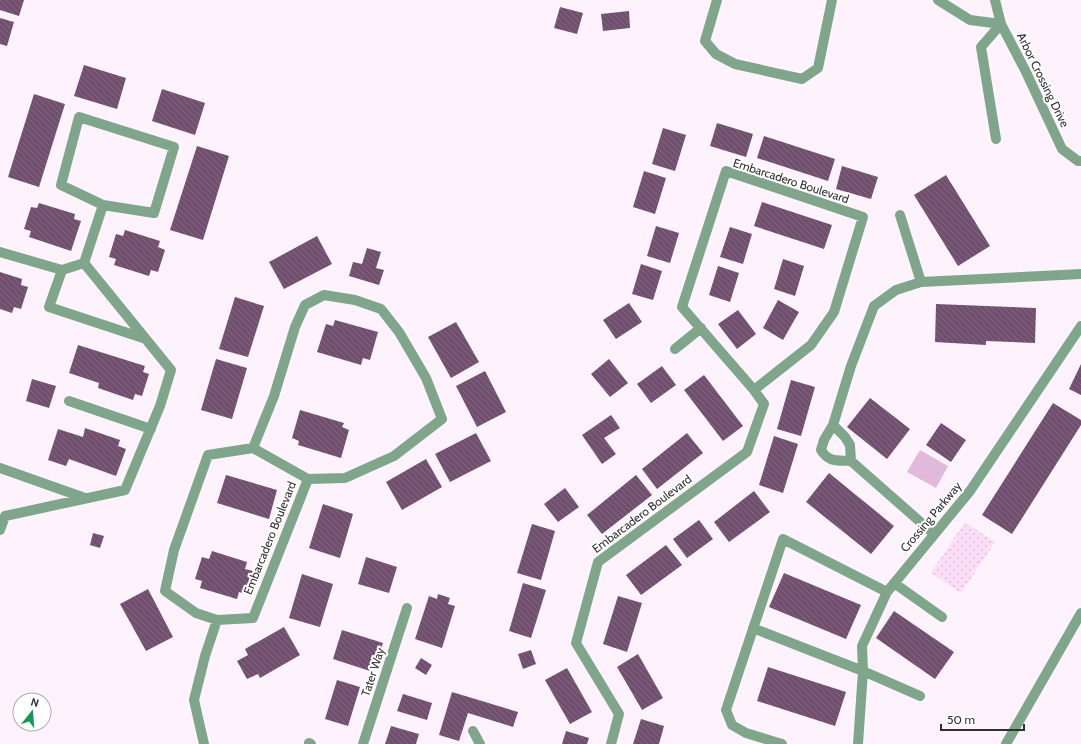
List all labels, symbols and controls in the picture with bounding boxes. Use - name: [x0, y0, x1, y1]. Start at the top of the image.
- street label: Arbor Crossing Drive: [1014, 30, 1073, 129]
- street label: Embarcadero Boulevard: [731, 155, 851, 206]
- street label: Embarcadero Boulevard: [589, 471, 694, 556]
- street label: Crossing Parkway: [897, 478, 964, 555]
- street label: Embarcadero Boulevard: [240, 479, 299, 597]
- street label: Tater Way: [358, 646, 387, 698]
- north arrow: [12, 692, 52, 732]
- text: N: [29, 695, 41, 710]
- scale bar: [941, 706, 1024, 732]
- text: 50 m: [947, 712, 975, 727]

